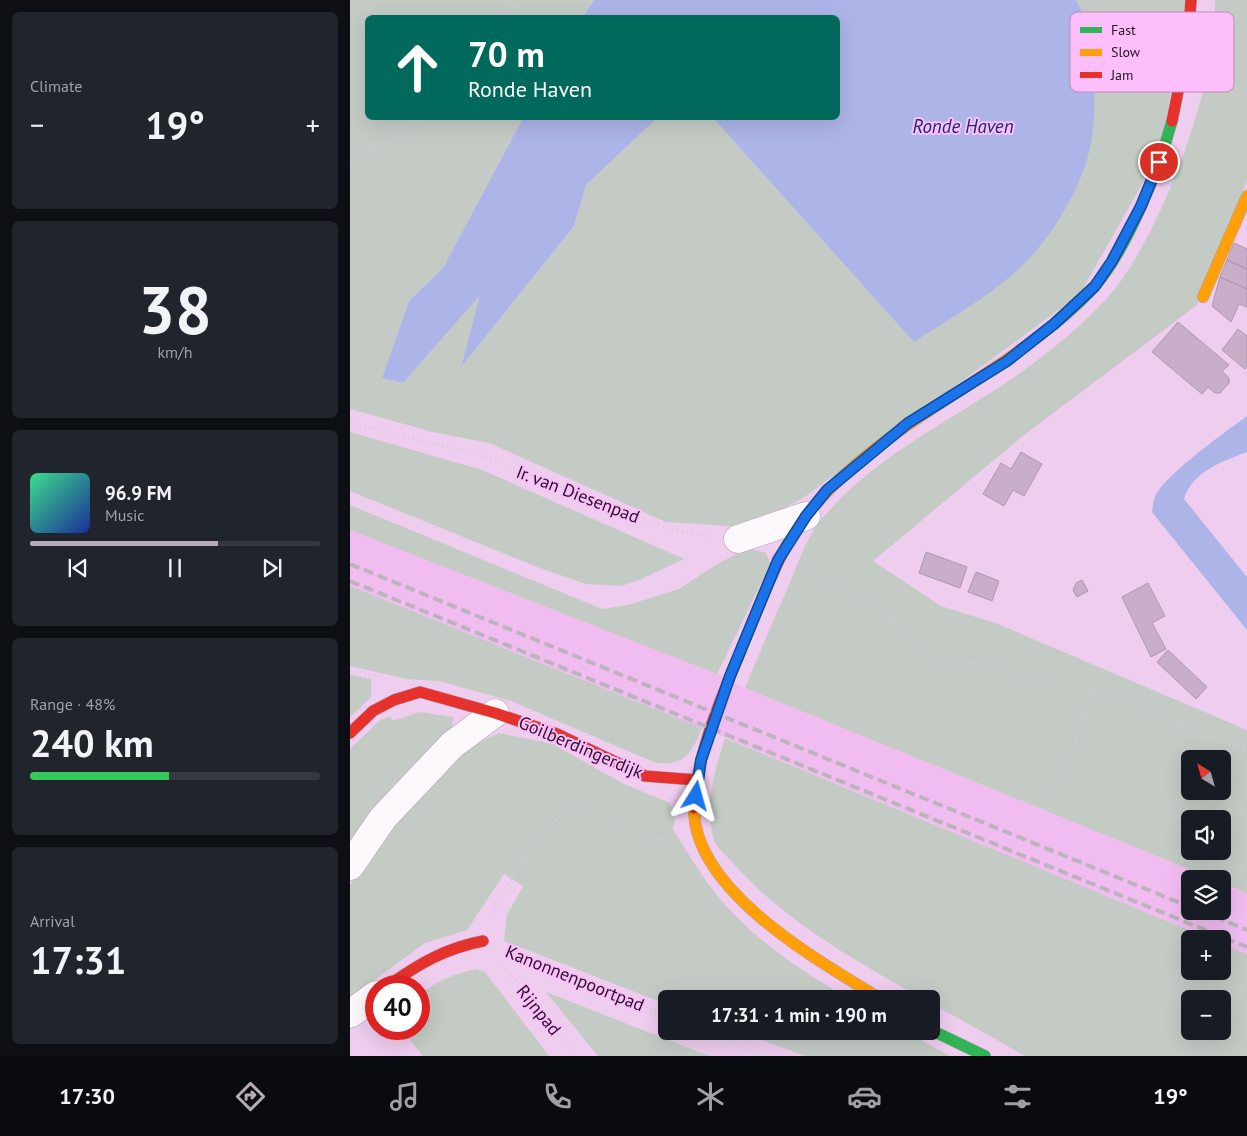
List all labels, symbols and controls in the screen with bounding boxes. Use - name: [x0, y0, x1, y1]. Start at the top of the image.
- legend: [1070, 12, 1234, 92]
- text: Fast: [1111, 21, 1136, 39]
- text: 70 m: [468, 31, 545, 77]
- icon: ahead: [385, 35, 450, 100]
- text: Slow: [1111, 43, 1141, 61]
- text: Jam: [1110, 66, 1133, 84]
- text: Ronde Haven: [468, 75, 592, 103]
- text: Climate: [30, 76, 82, 96]
- text: 19°: [145, 100, 205, 149]
- text: −: [30, 106, 44, 143]
- text: +: [306, 106, 320, 143]
- water label: Ronde Haven: [912, 114, 1014, 138]
- pin: [1138, 141, 1180, 183]
- icon: arrive: [1145, 148, 1173, 176]
- text: 38: [138, 267, 212, 351]
- text: km/h: [157, 342, 193, 362]
- street label: Ir. van Diesenpad: [513, 460, 643, 528]
- text: 96.9 FM: [105, 481, 172, 505]
- text: Music: [105, 505, 145, 525]
- icon: previous: [64, 554, 92, 582]
- icon: pause: [161, 554, 189, 582]
- icon: next: [258, 554, 286, 582]
- text: Range · 48%: [30, 694, 115, 714]
- street label: Goilberdingerdijk: [515, 710, 647, 784]
- text: 240 km: [30, 718, 154, 767]
- north arrow: [1181, 750, 1231, 800]
- map controls: [1181, 750, 1231, 1040]
- position arrow: [669, 769, 721, 821]
- button: sound: [1181, 810, 1231, 860]
- button: layers: [1181, 870, 1231, 920]
- text: Arrival: [30, 911, 75, 931]
- button: +: [1181, 930, 1231, 980]
- text: 17:31: [30, 935, 126, 984]
- street label: Kanonnenpoortpad: [502, 940, 648, 1016]
- speed limit sign: 40: [365, 975, 430, 1040]
- street label: Rijnpad: [512, 980, 566, 1040]
- button: −: [1181, 990, 1231, 1040]
- text: 17:31 · 1 min · 190 m: [711, 1003, 887, 1027]
- icon: directions: [233, 1079, 268, 1114]
- icon: music: [387, 1079, 422, 1114]
- icon: phone: [540, 1079, 575, 1114]
- icon: climate: [693, 1079, 728, 1114]
- icon: car: [847, 1079, 882, 1114]
- icon: filters: [1000, 1079, 1035, 1114]
- text: 17:30: [59, 1082, 115, 1110]
- text: 19°: [1153, 1082, 1188, 1110]

